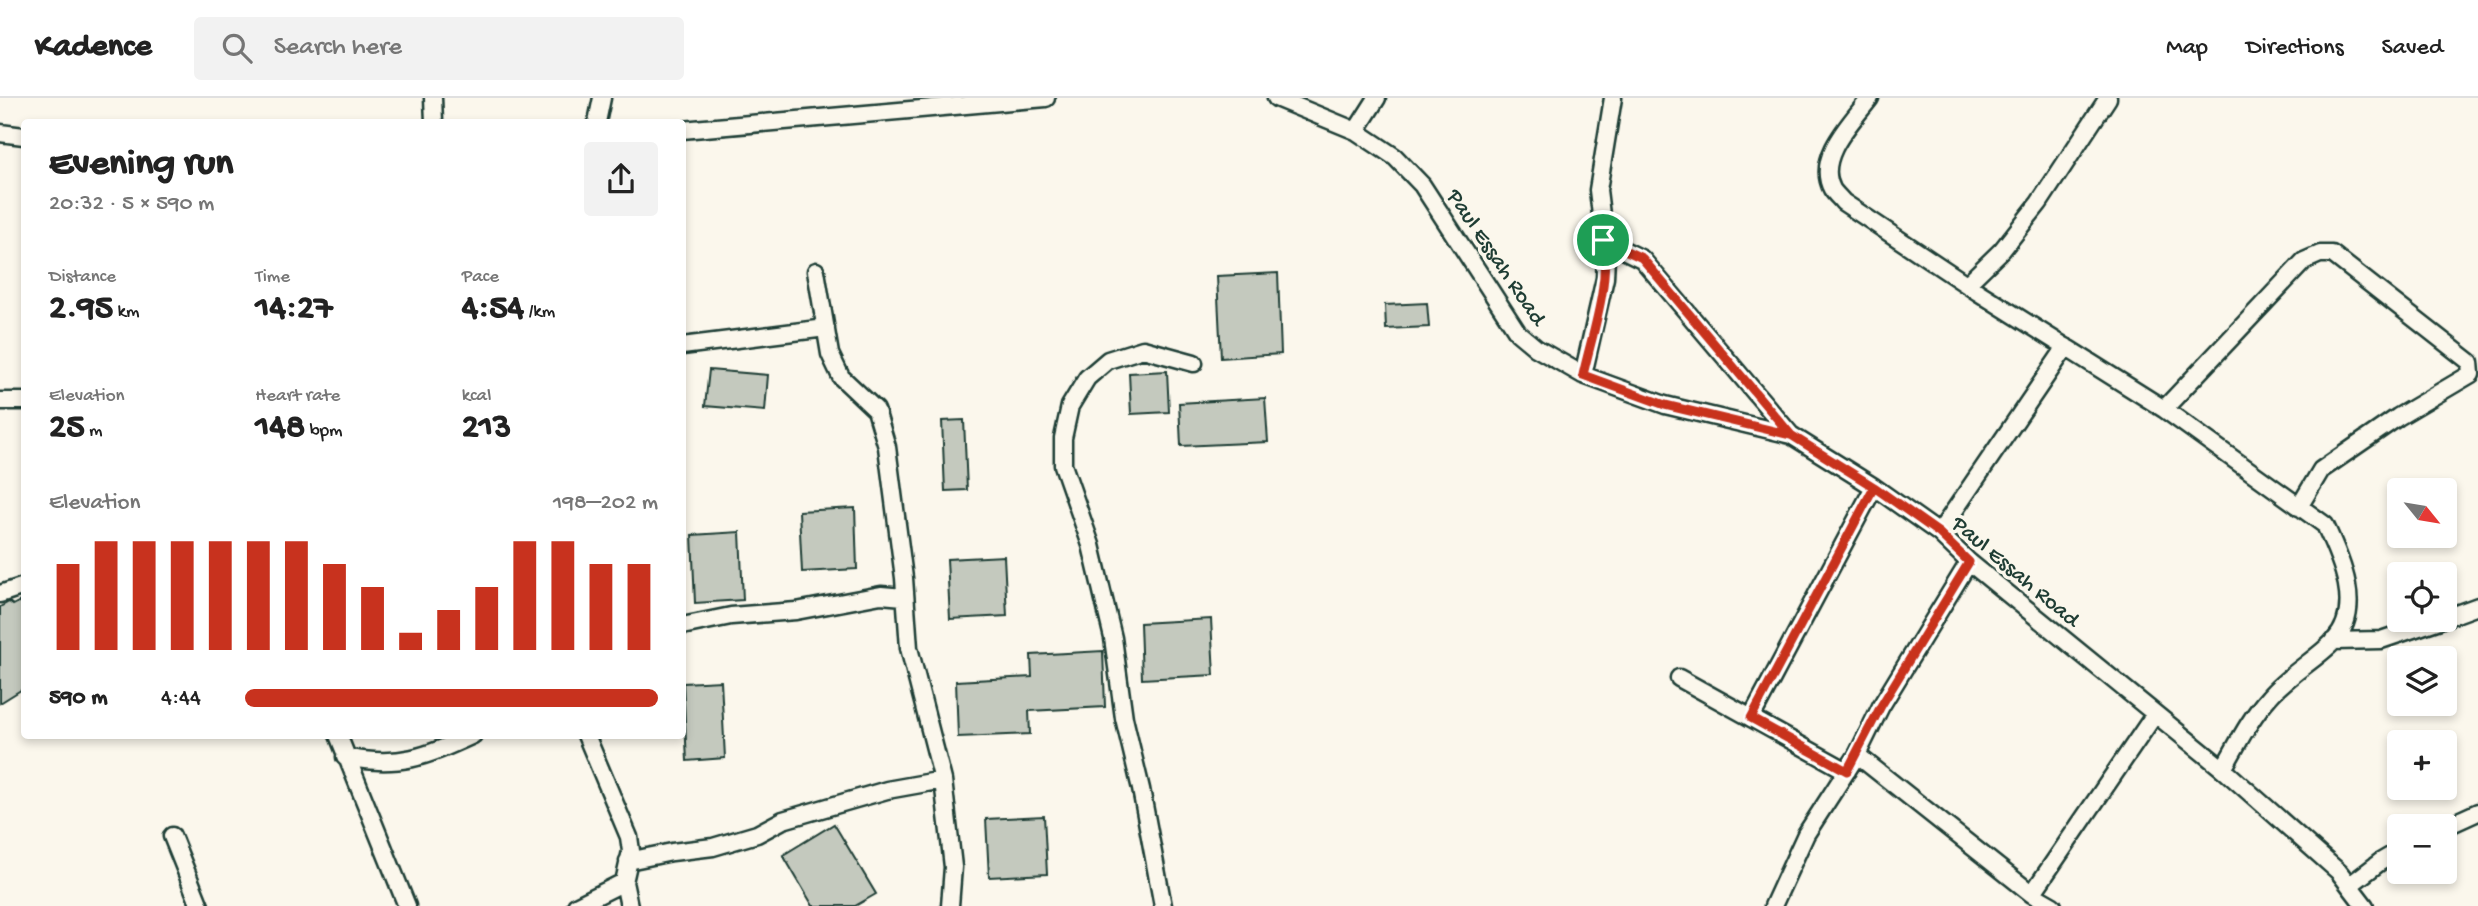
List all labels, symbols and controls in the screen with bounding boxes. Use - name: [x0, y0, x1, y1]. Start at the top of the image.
- search box: [194, 17, 684, 80]
- text: Kadence: [35, 29, 152, 67]
- icon: search: [218, 29, 256, 67]
- text: Search here: [274, 33, 402, 64]
- text: Map: [2166, 34, 2208, 63]
- text: Directions: [2246, 34, 2344, 63]
- text: Saved: [2382, 34, 2443, 63]
- button: share: [584, 142, 658, 216]
- text: Evening run: [49, 143, 233, 187]
- street label: Paul Essah Road: [1439, 184, 1552, 333]
- text: 20:32 · 5 × 590 m: [49, 191, 214, 218]
- pin: [1573, 210, 1633, 270]
- icon: arrive: [1584, 221, 1622, 259]
- text: Distance: [49, 266, 116, 289]
- text: Time: [255, 266, 290, 289]
- text: Pace: [462, 266, 499, 289]
- text: 2.95: [49, 289, 113, 330]
- text: 14:27: [255, 289, 332, 330]
- text: 4:54: [462, 289, 524, 330]
- text: km: [113, 301, 140, 324]
- text: /km: [524, 301, 555, 324]
- text: Elevation: [49, 385, 125, 408]
- text: Heart rate: [255, 385, 340, 408]
- text: kcal: [462, 385, 491, 408]
- text: 25: [49, 408, 85, 449]
- text: 148: [255, 408, 305, 449]
- text: 213: [462, 408, 511, 449]
- text: m: [85, 420, 103, 443]
- text: bpm: [305, 420, 343, 443]
- north arrow: [2387, 478, 2457, 548]
- map controls: [2387, 478, 2457, 884]
- text: Elevation: [49, 490, 140, 517]
- text: 198–202 m: [553, 490, 658, 517]
- street label: Paul Essah Road: [1944, 511, 2085, 635]
- button: locate: [2387, 562, 2457, 632]
- button: layers: [2387, 646, 2457, 716]
- text: 590 m: [49, 685, 107, 712]
- text: 4:44: [161, 685, 201, 712]
- button: +: [2387, 730, 2457, 800]
- button: −: [2387, 814, 2457, 884]

